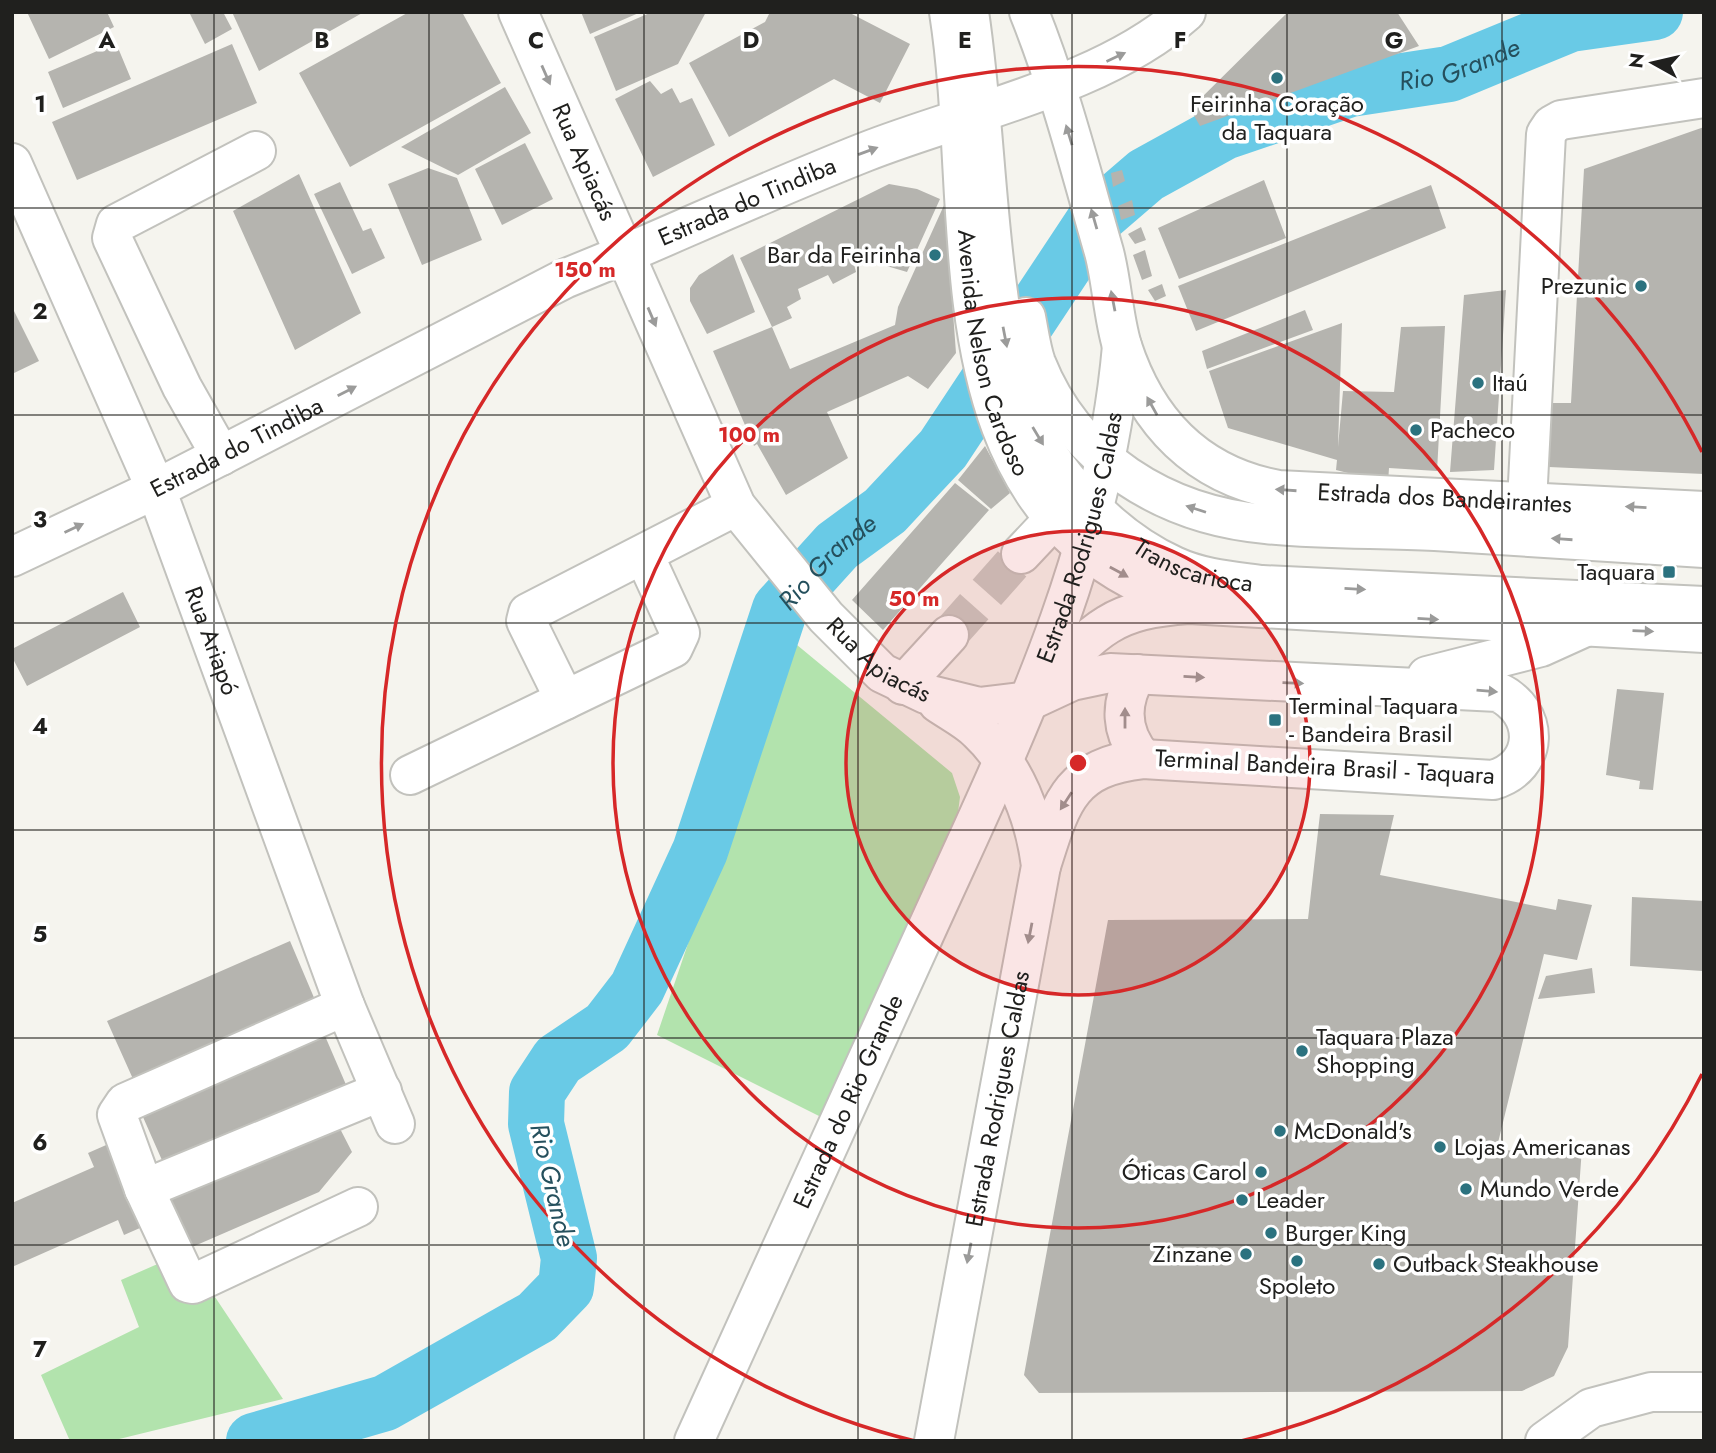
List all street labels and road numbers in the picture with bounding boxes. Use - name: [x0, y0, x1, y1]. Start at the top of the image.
- street label: Rua Apiacás: [543, 98, 626, 226]
- street label: Estrada do Tindiba: [652, 148, 841, 255]
- street label: Avenida Nelson Cardoso: [949, 228, 1039, 482]
- street label: Estrada do Tindiba: [144, 388, 329, 506]
- street label: Estrada Rodrigues Caldas: [1027, 409, 1131, 668]
- street label: Estrada dos Bandeirantes: [1317, 474, 1573, 521]
- street label: Transcarioca: [1126, 529, 1255, 601]
- street label: Rua Ariapó: [176, 581, 248, 700]
- street label: Rua Apiacás: [819, 609, 937, 711]
- street label: Terminal Bandeira Brasil - Taquara: [1154, 740, 1496, 793]
- street label: Estrada Rodrigues Caldas: [956, 968, 1038, 1230]
- street label: Estrada do Rio Grande: [784, 988, 912, 1214]

